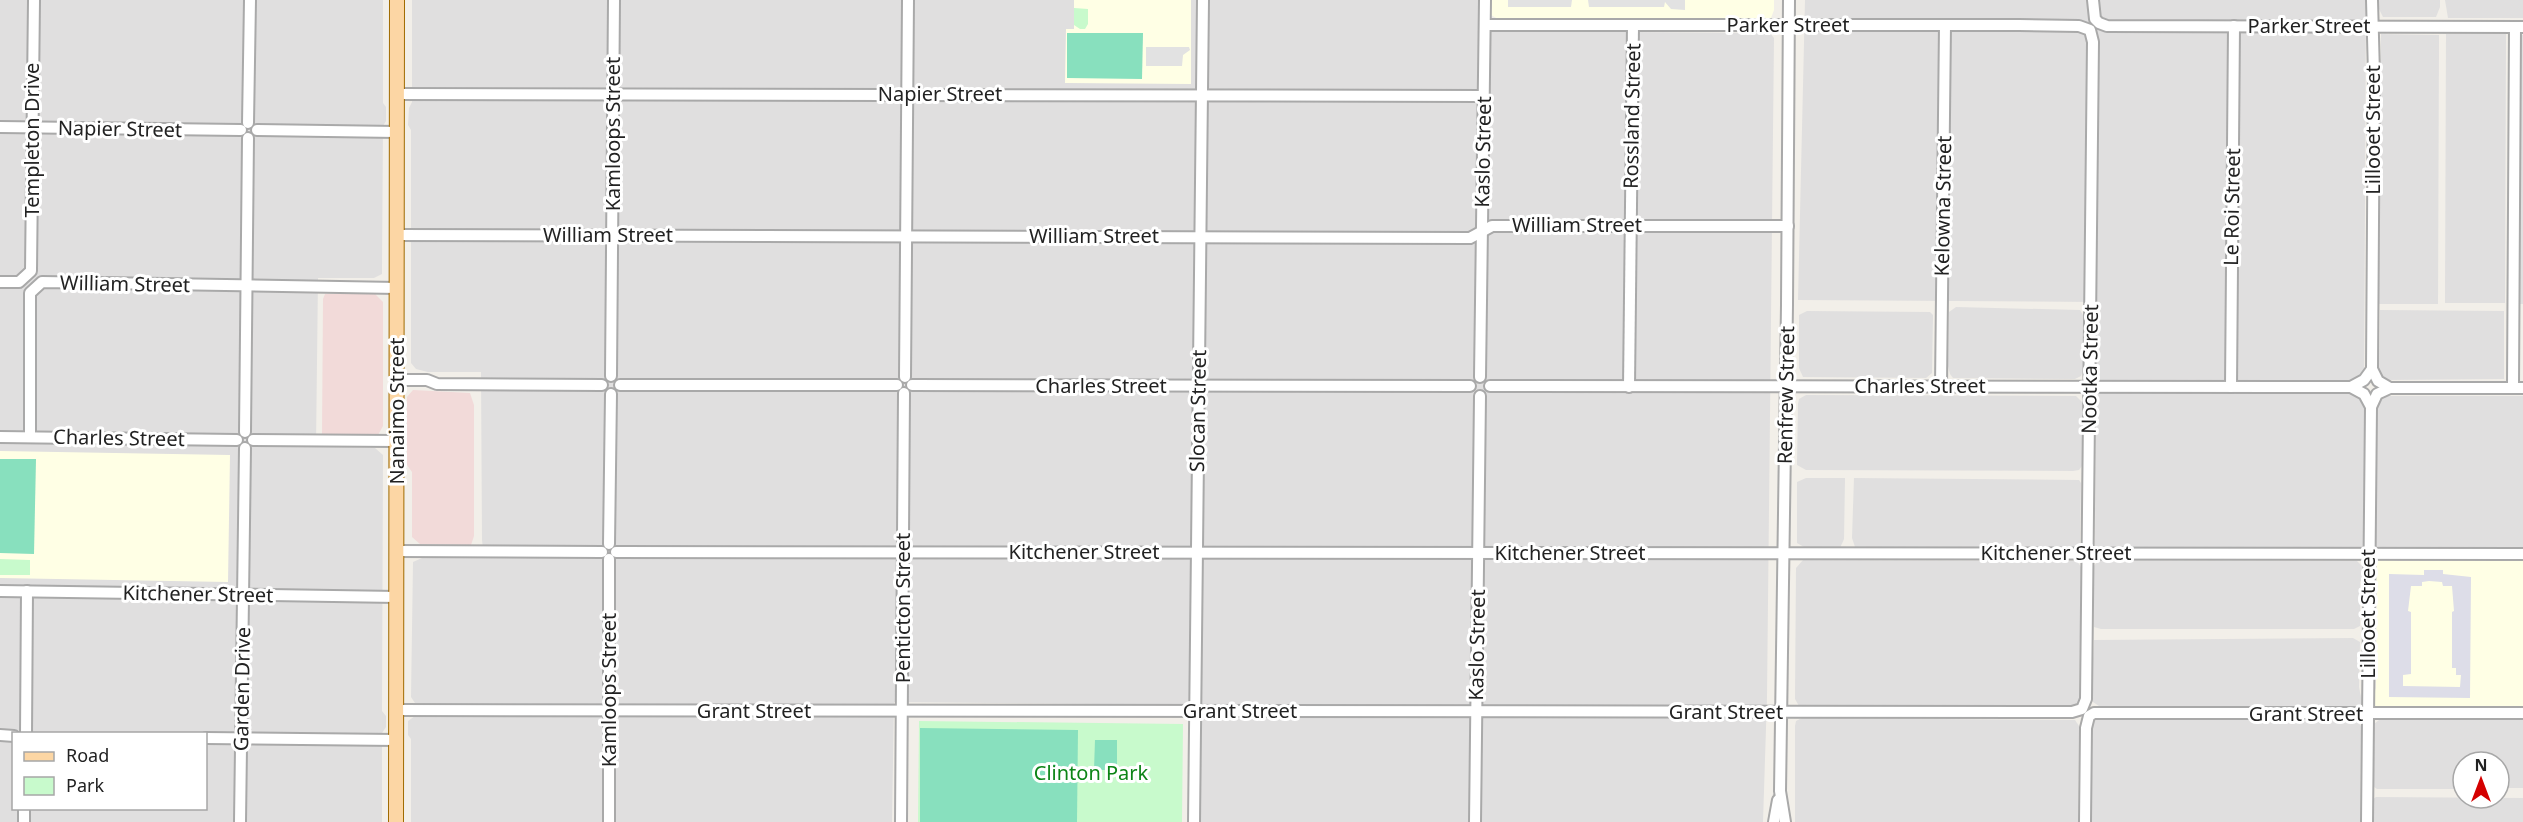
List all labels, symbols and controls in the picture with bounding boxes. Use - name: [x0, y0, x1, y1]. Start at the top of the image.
- street label: Parker Street: [1727, 11, 1849, 38]
- street label: Parker Street: [2248, 12, 2370, 39]
- street label: Rossland Street: [1617, 43, 1646, 189]
- street label: Kamloops Street: [599, 57, 626, 211]
- street label: Templeton Drive: [18, 63, 45, 217]
- street label: Lillooet Street: [2359, 65, 2386, 195]
- street label: Napier Street: [878, 80, 1002, 107]
- street label: Kaslo Street: [1468, 96, 1497, 208]
- street label: Napier Street: [58, 114, 182, 143]
- street label: Kelowna Street: [1928, 135, 1957, 277]
- street label: Le Roi Street: [2217, 148, 2246, 266]
- street label: William Street: [1512, 211, 1642, 238]
- street label: William Street: [543, 221, 673, 248]
- street label: William Street: [1029, 222, 1159, 249]
- street label: William Street: [60, 269, 190, 298]
- street label: Nootka Street: [2075, 304, 2104, 434]
- street label: Renfrew Street: [1771, 326, 1800, 464]
- street label: Nanaimo Street: [383, 338, 410, 485]
- street label: Slocan Street: [1183, 350, 1212, 472]
- street label: Charles Street: [1035, 372, 1167, 399]
- street label: Charles Street: [1854, 372, 1986, 399]
- street label: Charles Street: [53, 423, 185, 452]
- street label: Penticton Street: [889, 533, 916, 683]
- street label: Kitchener Street: [1009, 538, 1159, 565]
- street label: Kitchener Street: [1495, 539, 1645, 566]
- street label: Kitchener Street: [1981, 539, 2131, 566]
- street label: Lillooet Street: [2354, 549, 2381, 679]
- street label: Kitchener Street: [122, 579, 274, 608]
- street label: Kaslo Street: [1462, 589, 1491, 701]
- street label: Kamloops Street: [595, 613, 622, 767]
- street label: Garden Drive: [227, 627, 256, 751]
- street label: Grant Street: [697, 697, 811, 724]
- street label: Grant Street: [1183, 697, 1297, 724]
- street label: Grant Street: [1669, 698, 1783, 725]
- street label: Grant Street: [2249, 700, 2363, 727]
- legend: [12, 732, 207, 810]
- text: Road: [66, 743, 109, 767]
- north arrow: [2451, 750, 2511, 810]
- text: N: [2474, 754, 2488, 776]
- park label: Clinton Park: [1034, 759, 1149, 786]
- text: Park: [66, 773, 104, 797]

